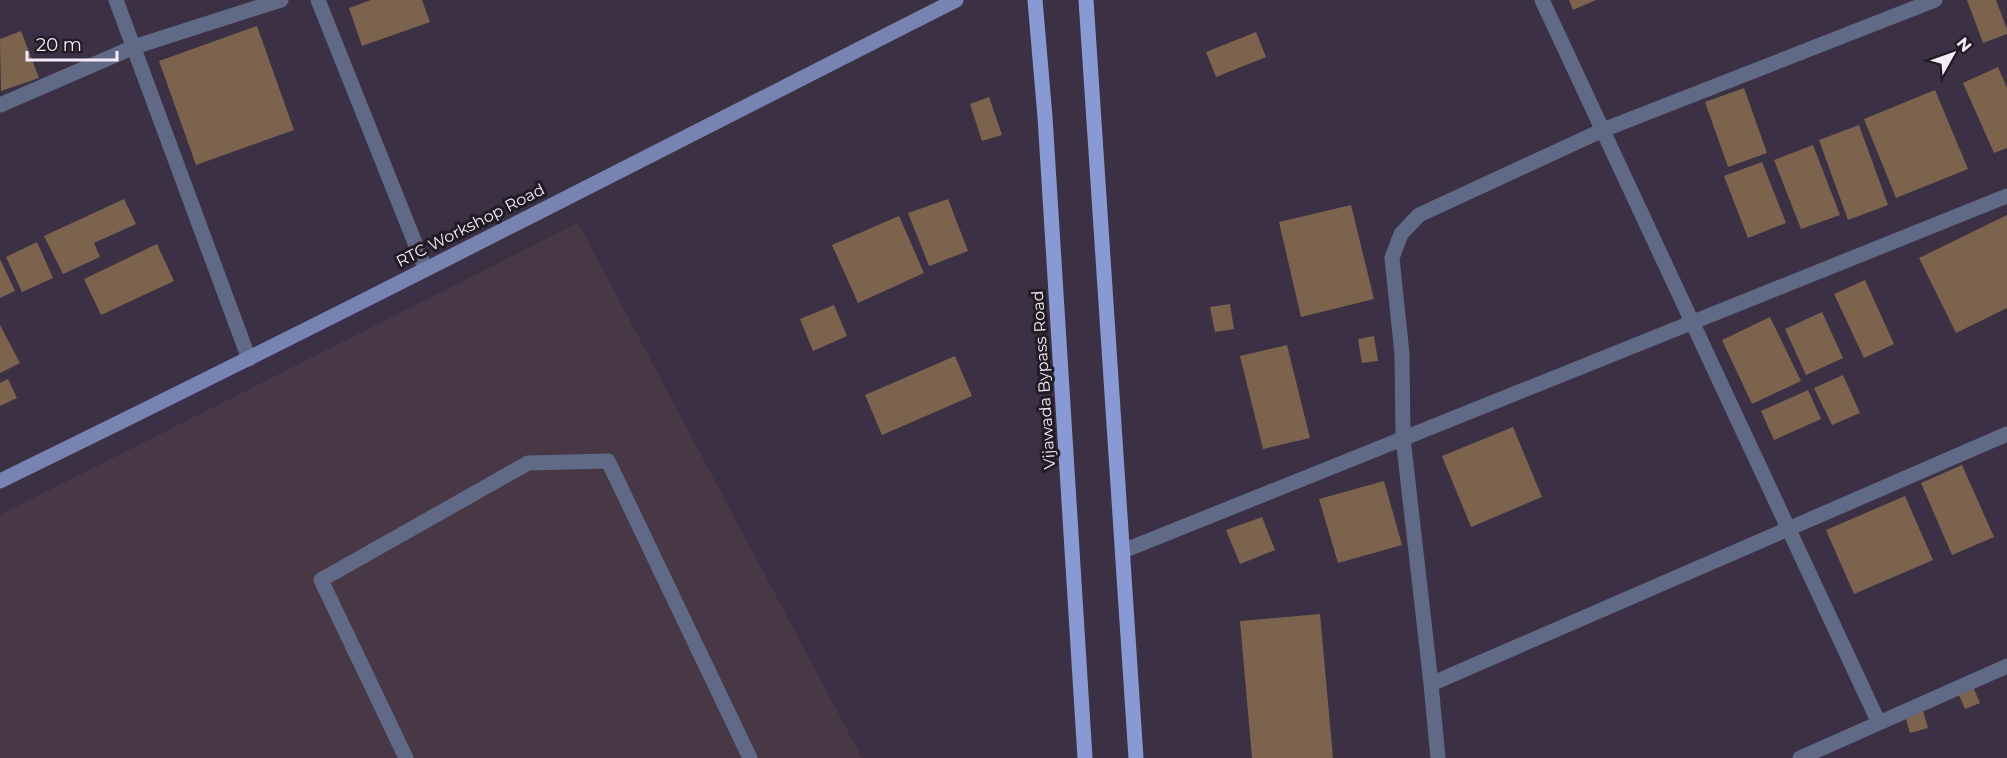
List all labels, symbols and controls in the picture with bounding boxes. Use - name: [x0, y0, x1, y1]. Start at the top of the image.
- scale bar: [27, 24, 117, 62]
- north arrow: [1923, 24, 1983, 84]
- text: 20 m: [36, 34, 82, 56]
- text: N: [1953, 34, 1976, 56]
- street label: RTC Workshop Road: [393, 180, 548, 271]
- street label: Vijawada Bypass Road: [1028, 290, 1059, 470]

